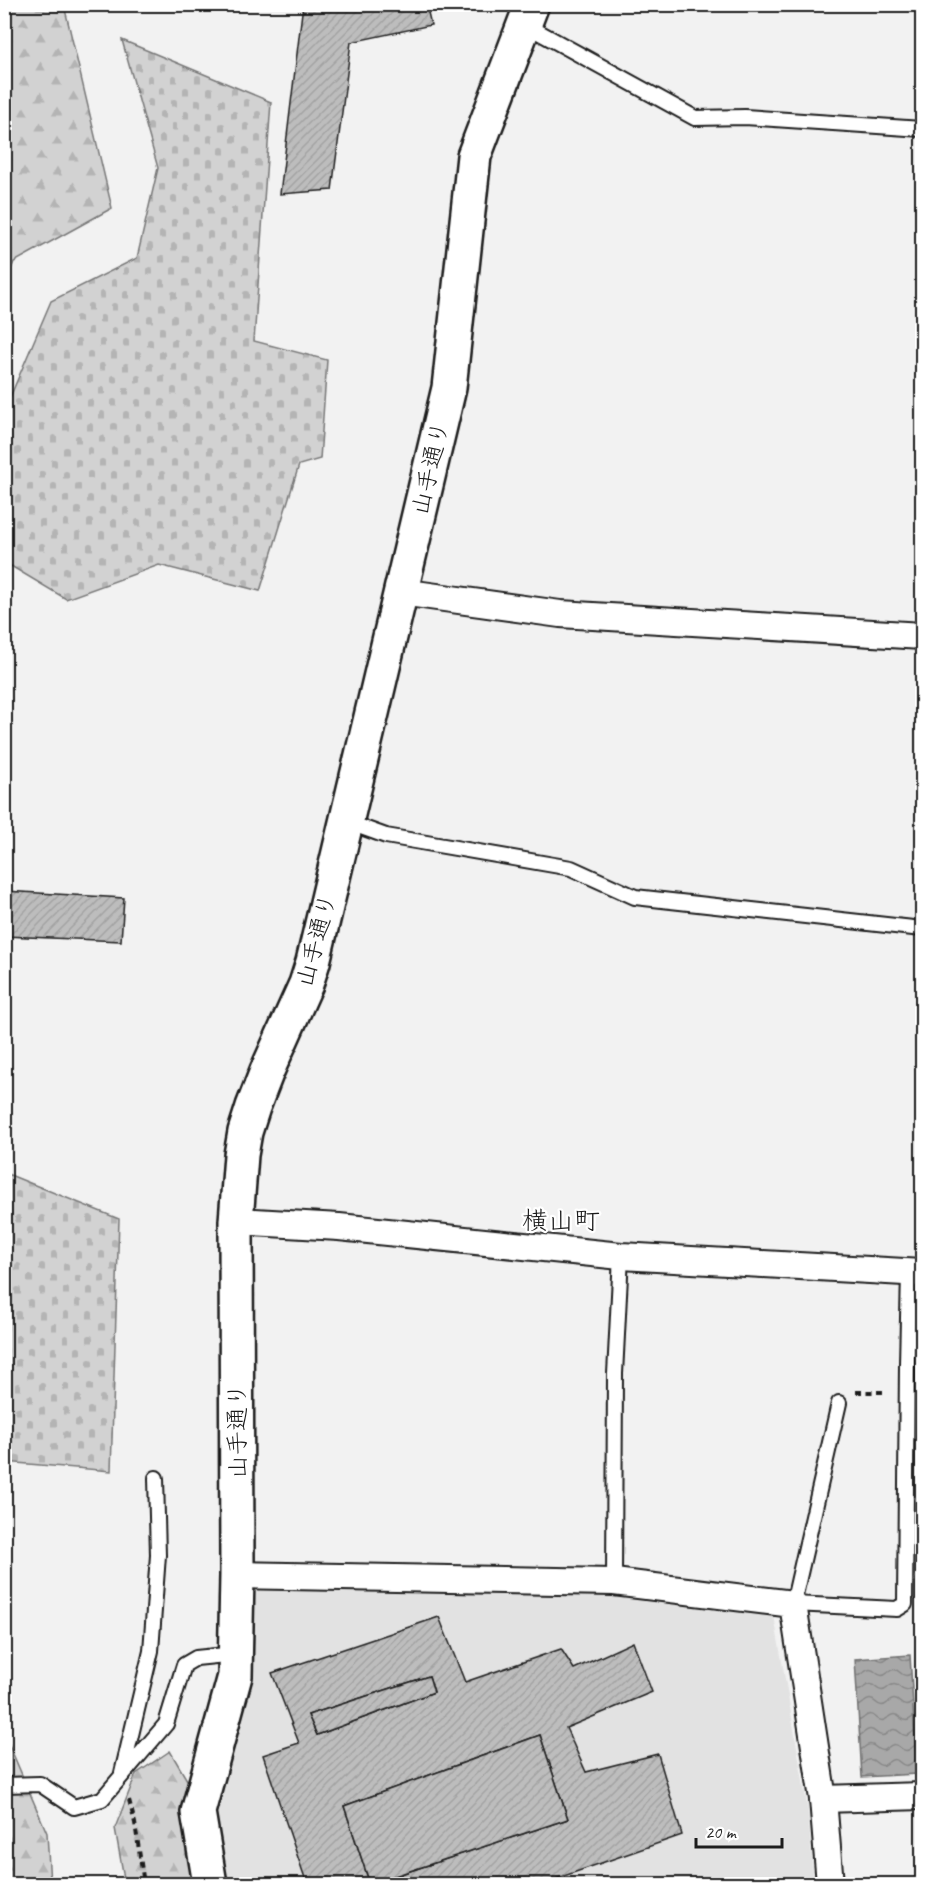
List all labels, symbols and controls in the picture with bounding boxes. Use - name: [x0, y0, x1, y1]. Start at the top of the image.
- street label: 山手通り: [405, 418, 455, 518]
- street label: 山手通り: [289, 890, 343, 990]
- district label: 横山町: [522, 1204, 600, 1237]
- street label: 山手通り: [222, 1383, 252, 1479]
- scale bar: [696, 1811, 782, 1849]
- text: 20 m: [705, 1821, 738, 1843]

